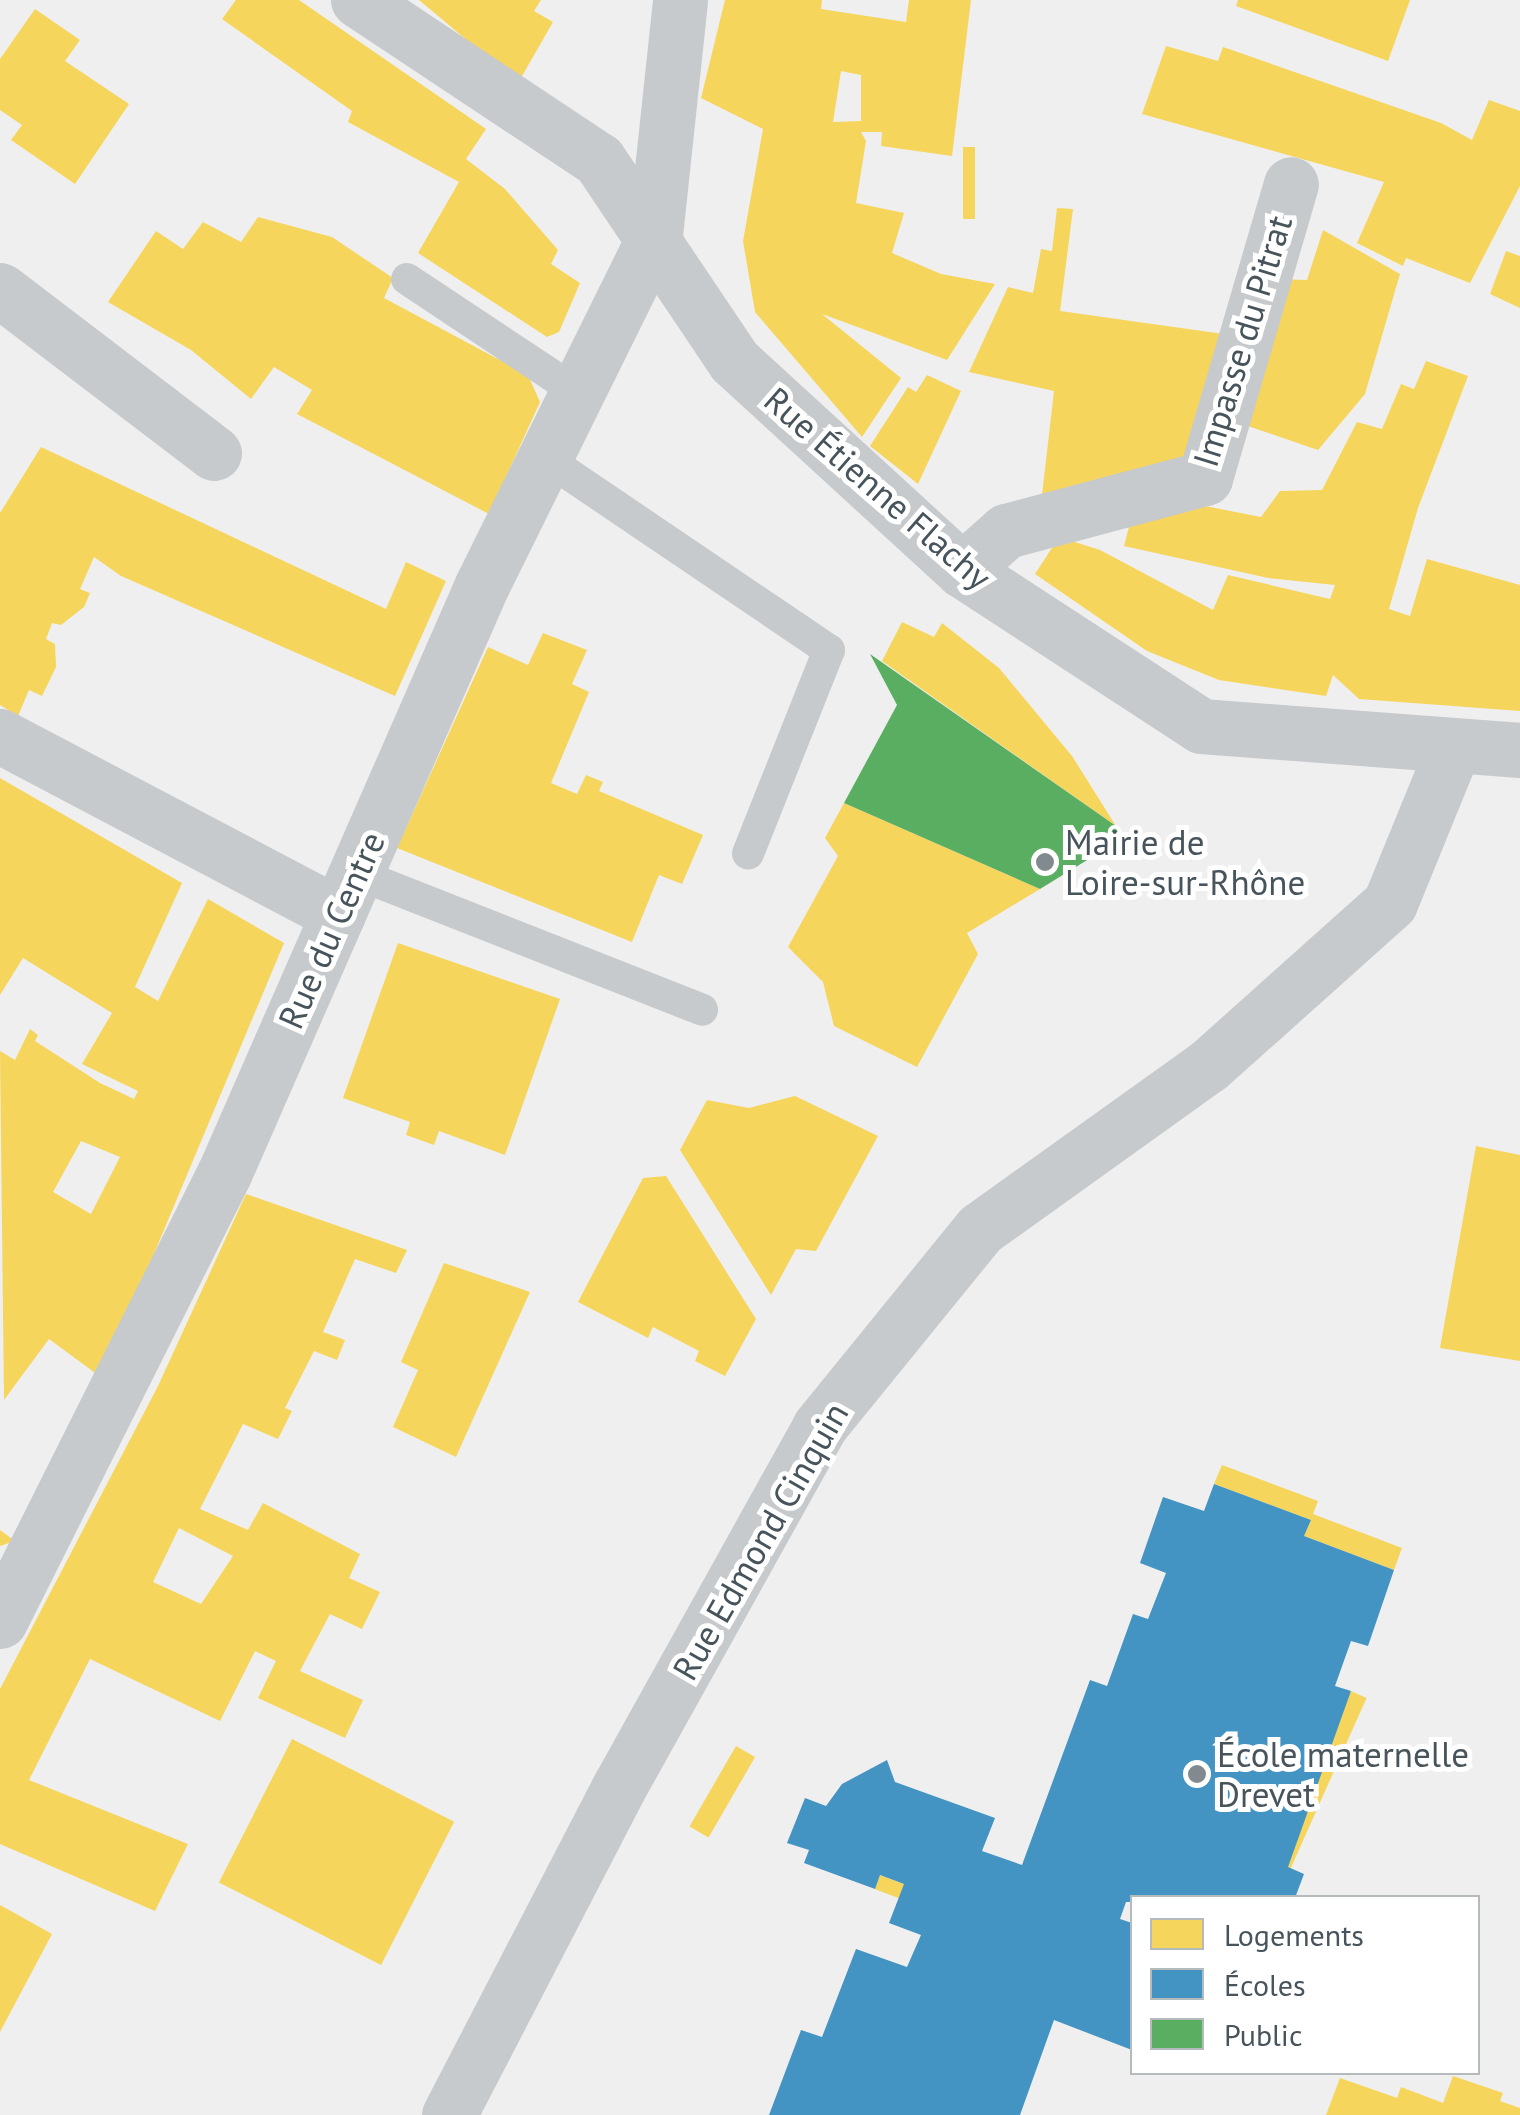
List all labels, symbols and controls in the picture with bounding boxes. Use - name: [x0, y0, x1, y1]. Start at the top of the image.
- street label: Impasse du Pitrat: [1184, 210, 1300, 472]
- street label: Rue Étienne Flachy: [756, 378, 1000, 598]
- place label: Mairie de Loire-sur-Rhône: [1065, 821, 1305, 903]
- street label: Rue du Centre: [269, 825, 393, 1035]
- marker: Mairie de Loire-sur-Rhône: [1034, 851, 1056, 873]
- street label: Rue Edmond Cinquin: [664, 1395, 856, 1687]
- place label: École maternelle Drevet: [1217, 1733, 1469, 1815]
- marker: École maternelle Drevet: [1186, 1763, 1208, 1785]
- legend: [1130, 1895, 1480, 2075]
- text: Logements: [1224, 1915, 1364, 1954]
- text: Écoles: [1224, 1965, 1306, 2004]
- text: Public: [1224, 2015, 1302, 2054]

